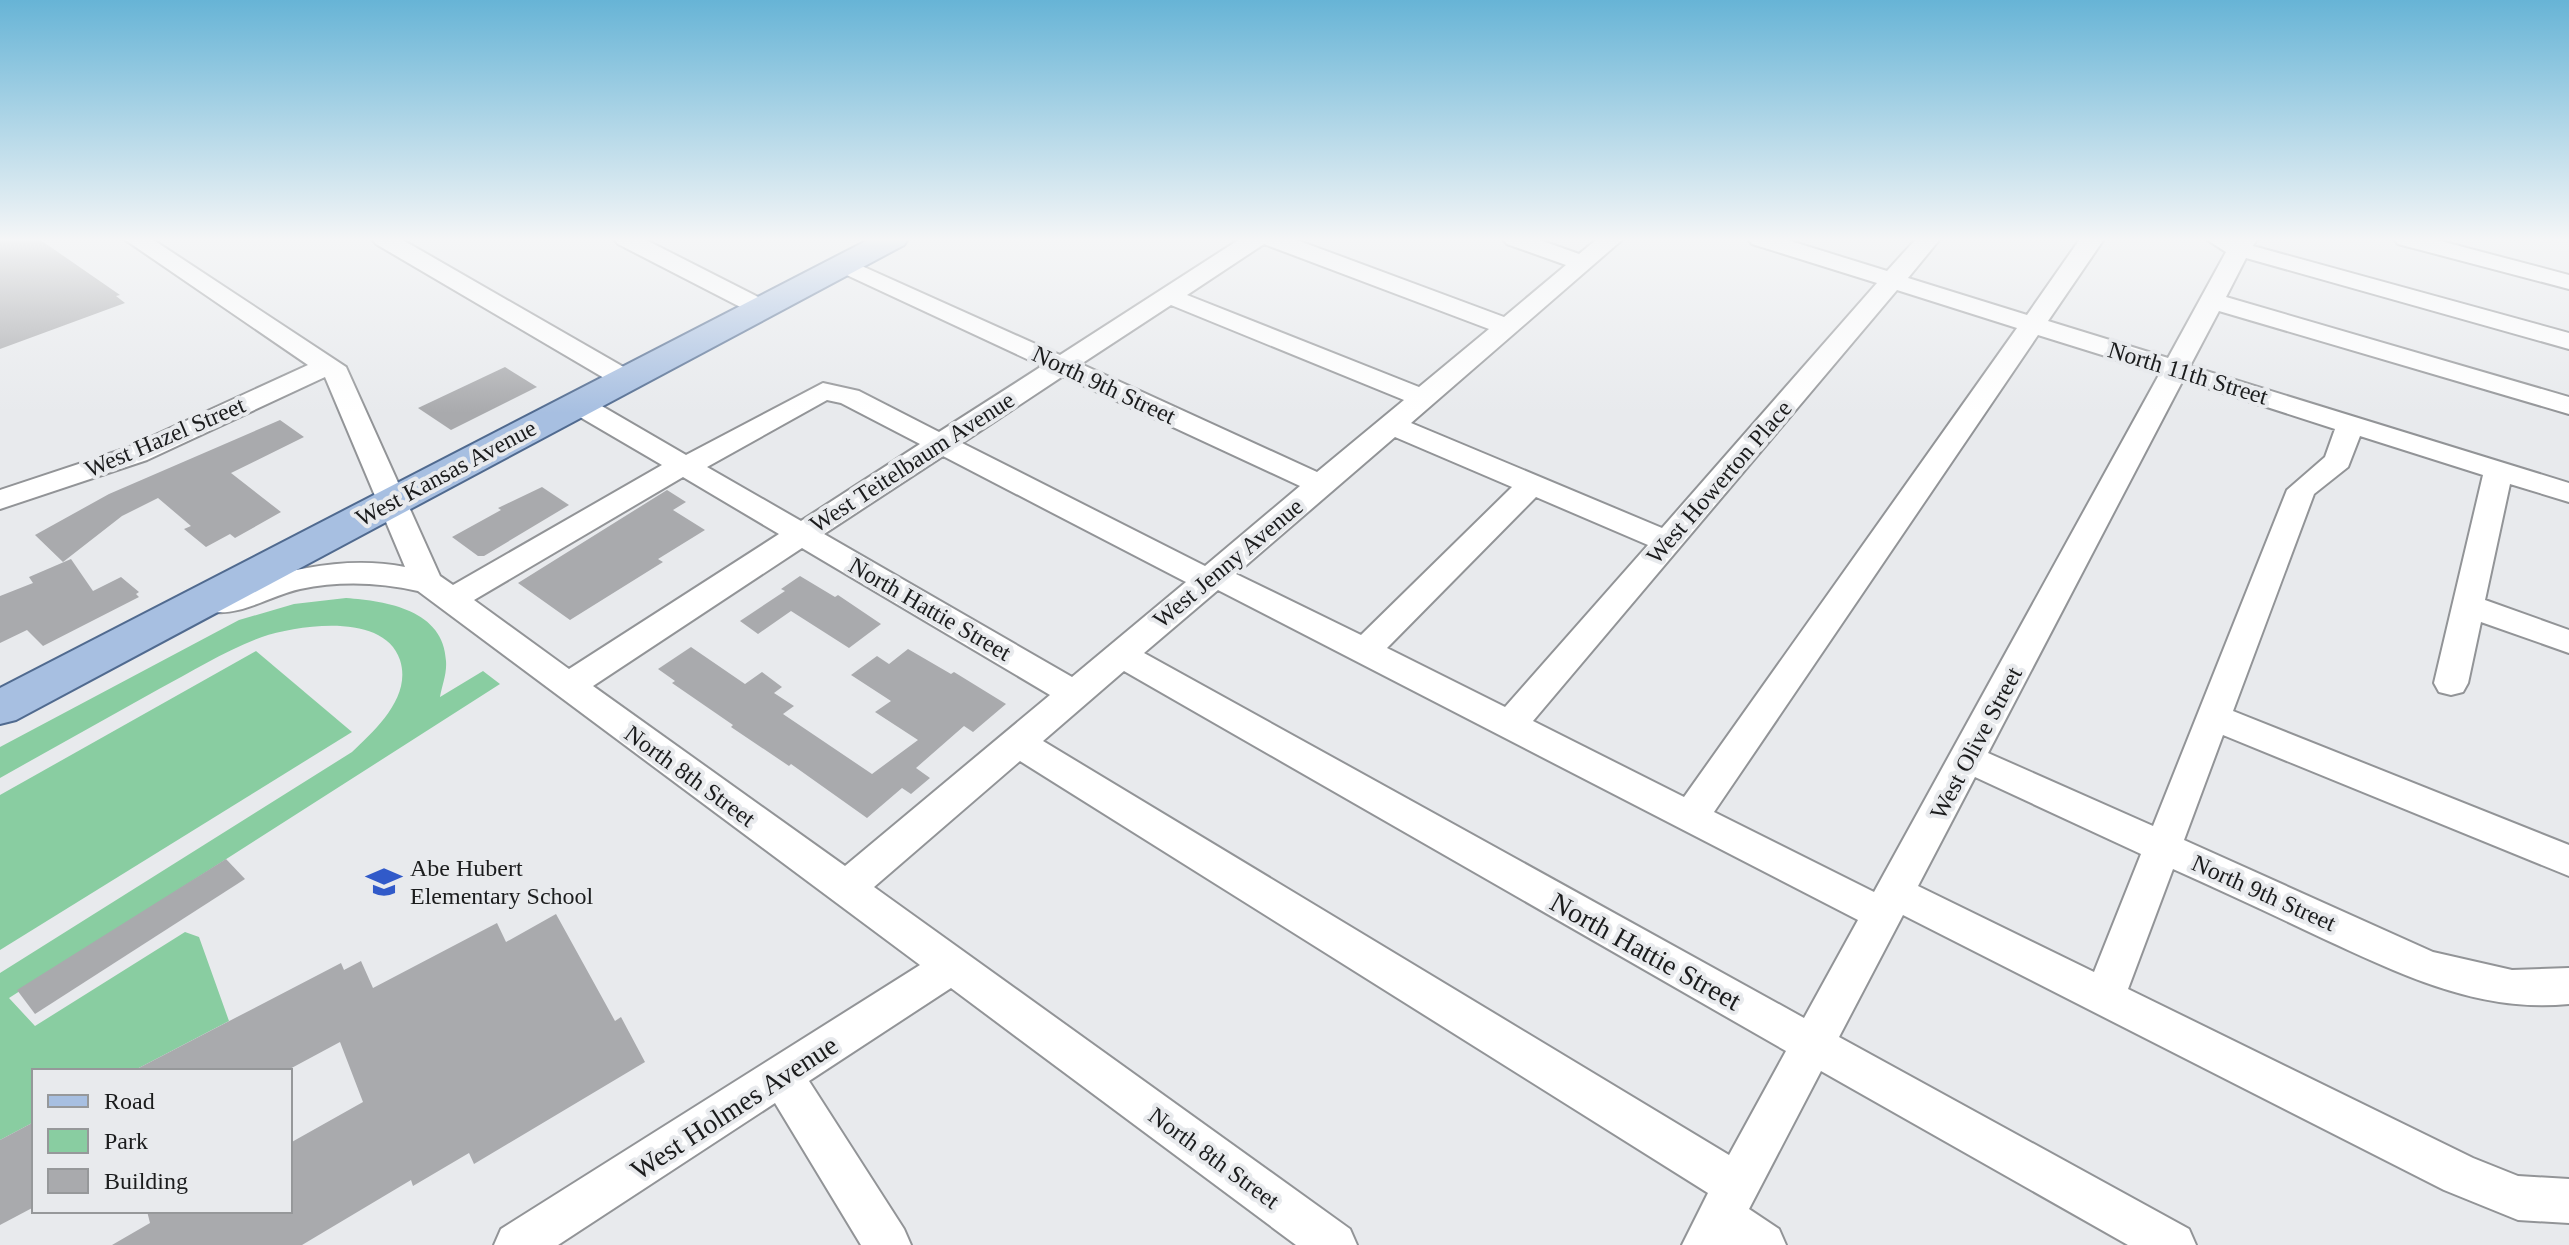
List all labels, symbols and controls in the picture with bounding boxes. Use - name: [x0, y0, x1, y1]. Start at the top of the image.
- street label: North 11th Street: [2105, 336, 2271, 410]
- street label: North 9th Street: [1028, 341, 1180, 430]
- street label: West Teitelbaum Avenue: [805, 386, 1019, 538]
- street label: West Hazel Street: [81, 391, 249, 482]
- street label: West Howerton Place: [1641, 395, 1797, 569]
- street label: West Kansas Avenue: [351, 415, 541, 531]
- street label: West Jenny Avenue: [1148, 493, 1308, 633]
- street label: North Hattie Street: [844, 552, 1016, 666]
- street label: West Olive Street: [1925, 662, 2027, 824]
- street label: North 8th Street: [620, 720, 760, 832]
- street label: North 9th Street: [2188, 850, 2340, 936]
- place label: Abe Hubert Elementary School: [410, 855, 594, 909]
- school or university icon: Abe Hubert Elementary School: [365, 863, 403, 901]
- street label: North Hattie Street: [1545, 886, 1747, 1017]
- street label: West Holmes Avenue: [625, 1029, 843, 1186]
- legend: [32, 1069, 292, 1213]
- text: Road: [104, 1088, 155, 1114]
- street label: North 8th Street: [1144, 1102, 1284, 1214]
- text: Park: [104, 1128, 148, 1154]
- text: Building: [104, 1168, 188, 1194]

